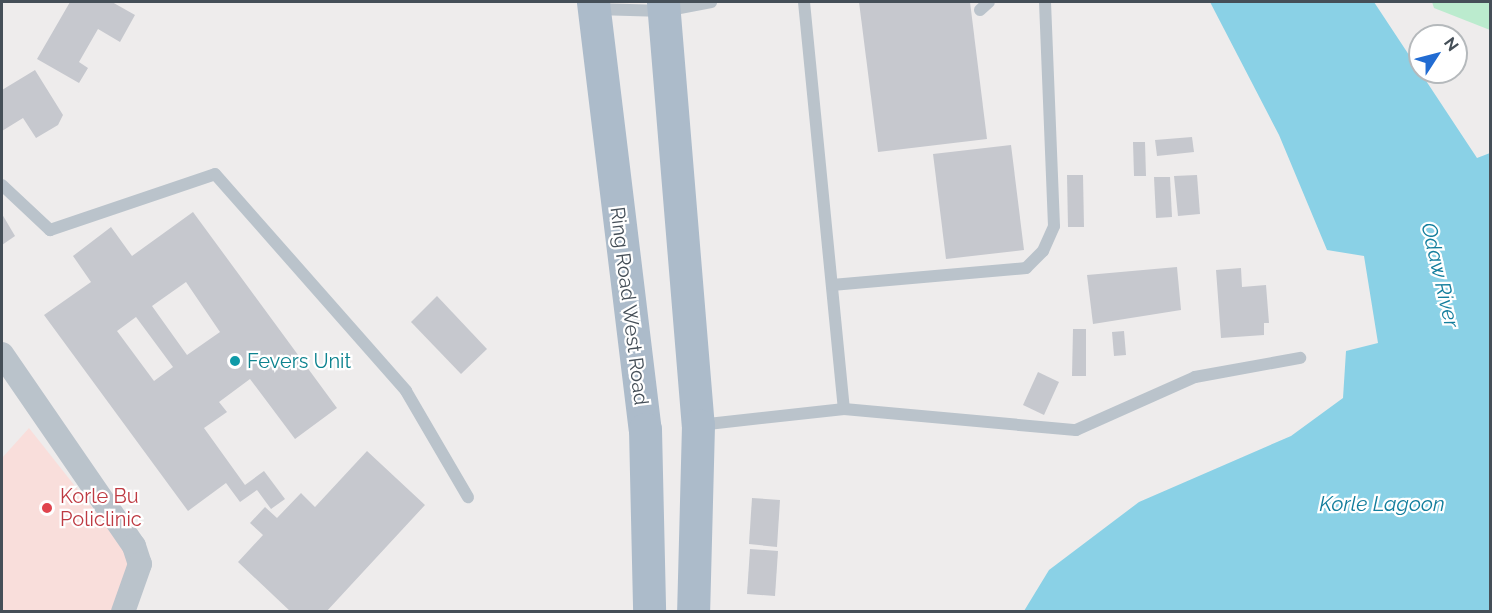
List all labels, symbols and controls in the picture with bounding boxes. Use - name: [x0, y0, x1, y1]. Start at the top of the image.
- north arrow: [1408, 24, 1468, 84]
- text: N: [1440, 34, 1463, 55]
- street label: Ring Road West Road: [605, 205, 653, 407]
- water label: Odaw River: [1416, 220, 1464, 330]
- place label: Fevers Unit: [247, 349, 351, 373]
- marker: Fevers Unit: [228, 354, 242, 368]
- place label: Korle Bu Policlinic: [60, 484, 142, 531]
- water label: Korle Lagoon: [1319, 491, 1445, 517]
- marker: Korle Bu Policlinic: [38, 499, 56, 517]

